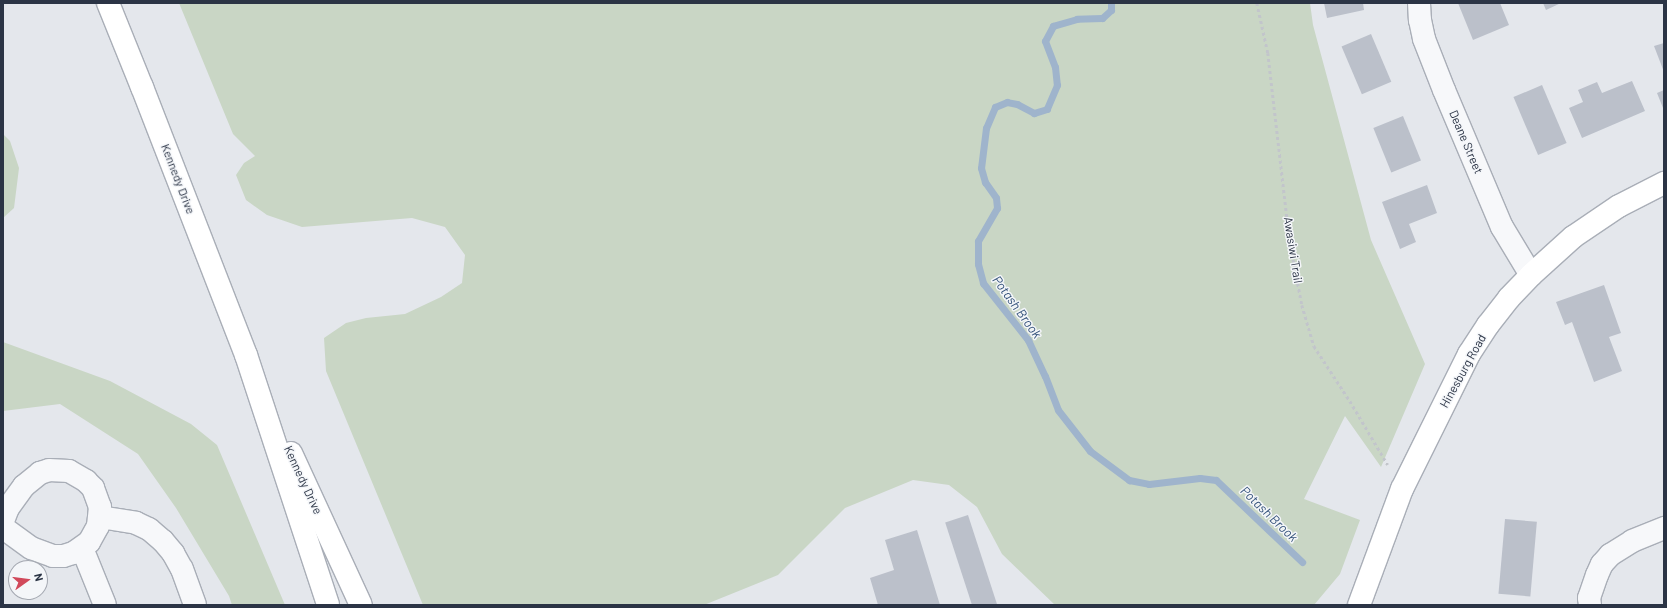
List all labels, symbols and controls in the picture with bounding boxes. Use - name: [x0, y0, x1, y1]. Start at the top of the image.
- street label: Deane Street: [1446, 108, 1486, 176]
- street label: Kennedy Drive: [158, 142, 198, 216]
- street label: Awasiwi Trail: [1281, 216, 1305, 284]
- water label: Potash Brook: [989, 273, 1045, 341]
- street label: Hinesburg Road: [1437, 332, 1489, 410]
- street label: Kennedy Drive: [281, 443, 325, 517]
- water label: Potash Brook: [1237, 483, 1301, 545]
- north arrow: [8, 560, 48, 600]
- text: N: [32, 572, 46, 582]

